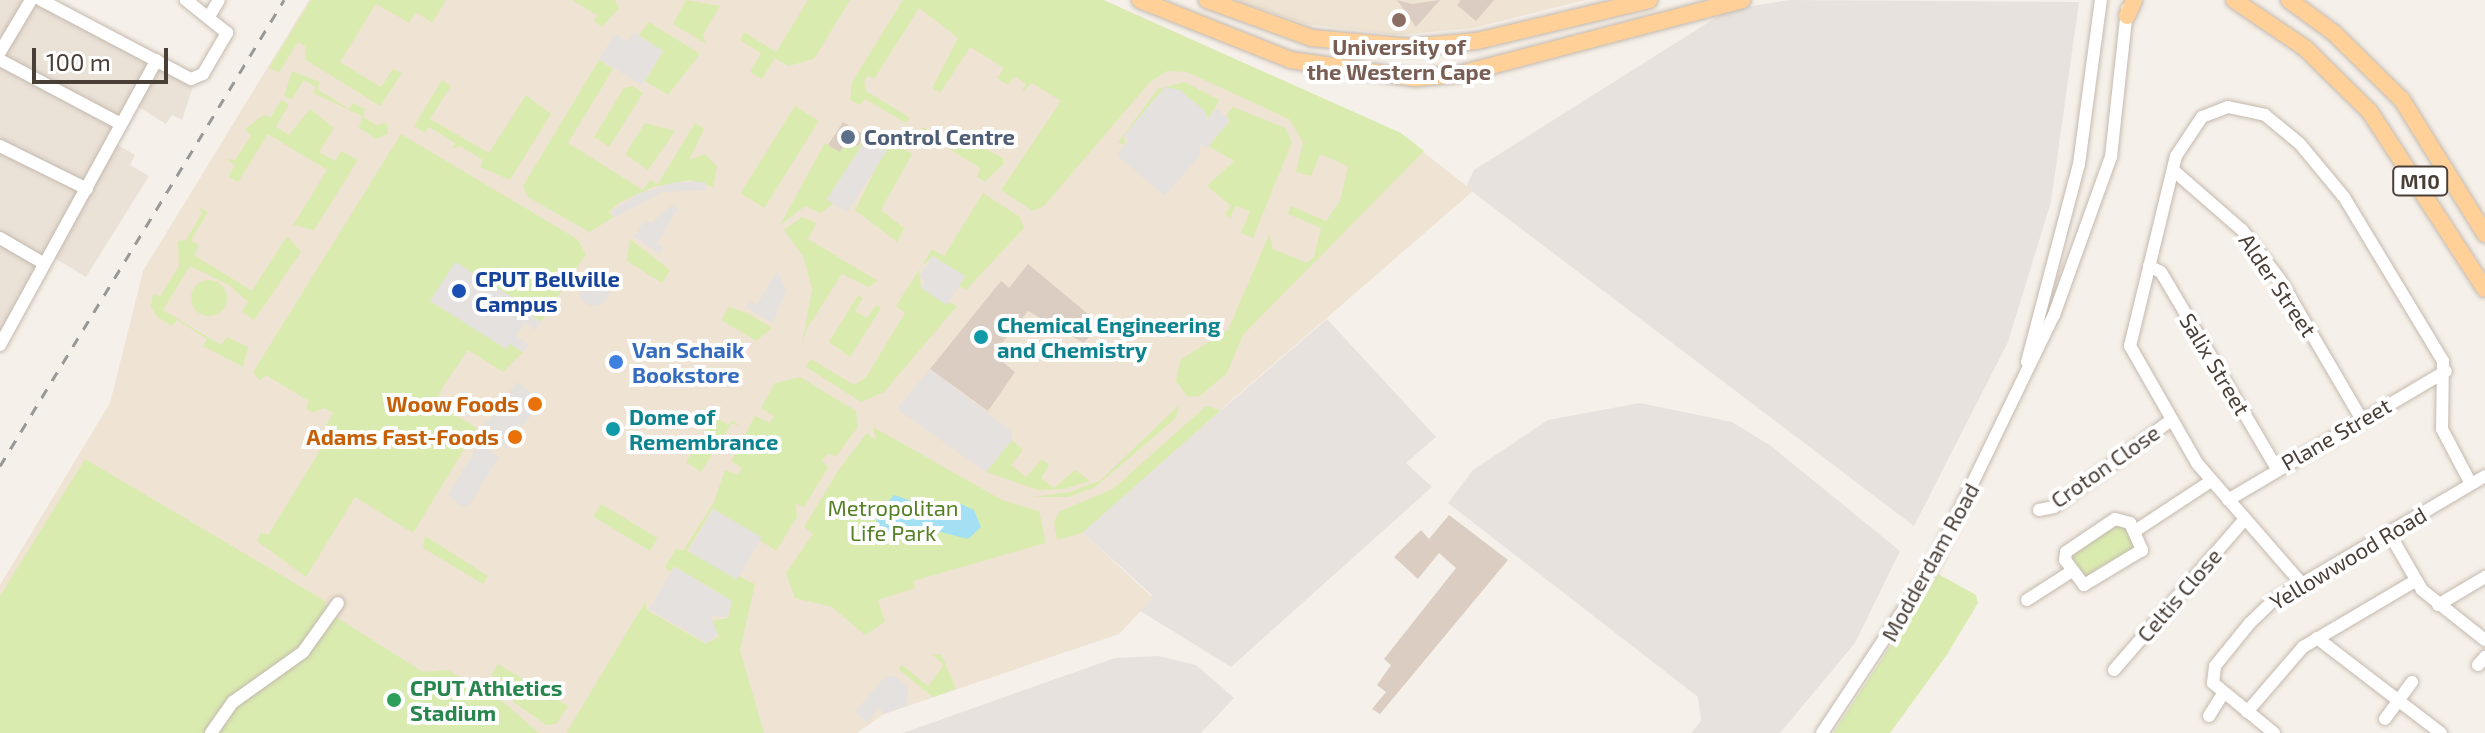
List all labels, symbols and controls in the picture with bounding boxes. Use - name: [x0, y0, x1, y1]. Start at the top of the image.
- marker: University of the Western Cape: [1390, 11, 1408, 29]
- scale bar: [36, 32, 172, 82]
- place label: University of the Western Cape: [1307, 33, 1491, 84]
- text: 100 m: [46, 47, 111, 76]
- place label: Control Centre: [864, 124, 1016, 150]
- marker: Control Centre: [839, 128, 857, 146]
- road number: M10: [2392, 165, 2448, 197]
- street label: Alder Street: [2234, 228, 2322, 342]
- place label: CPUT Bellville Campus: [475, 265, 620, 316]
- marker: CPUT Bellville Campus: [450, 282, 468, 300]
- street label: Salix Street: [2174, 308, 2256, 420]
- place label: Chemical Engineering and Chemistry: [997, 311, 1221, 362]
- marker: Chemical Engineering and Chemistry: [972, 328, 990, 346]
- place label: Van Schaik Bookstore: [632, 336, 744, 388]
- marker: Van Schaik Bookstore: [607, 353, 625, 371]
- place label: Woow Foods: [386, 391, 519, 417]
- street label: Plane Street: [2276, 392, 2396, 476]
- marker: Woow Foods: [526, 395, 544, 413]
- place label: Dome of Remembrance: [629, 403, 778, 454]
- street label: Croton Close: [2046, 419, 2164, 513]
- marker: Dome of Remembrance: [604, 420, 622, 438]
- place label: Adams Fast-Foods: [306, 424, 499, 450]
- marker: Adams Fast-Foods: [506, 428, 524, 446]
- street label: Modderdam Road: [1876, 478, 1984, 646]
- park label: Metropolitan Life Park: [827, 494, 959, 546]
- street label: Yellowwood Road: [2265, 501, 2431, 615]
- street label: Celtis Close: [2131, 543, 2227, 647]
- place label: CPUT Athletics Stadium: [410, 674, 564, 726]
- marker: CPUT Athletics Stadium: [385, 691, 403, 709]

